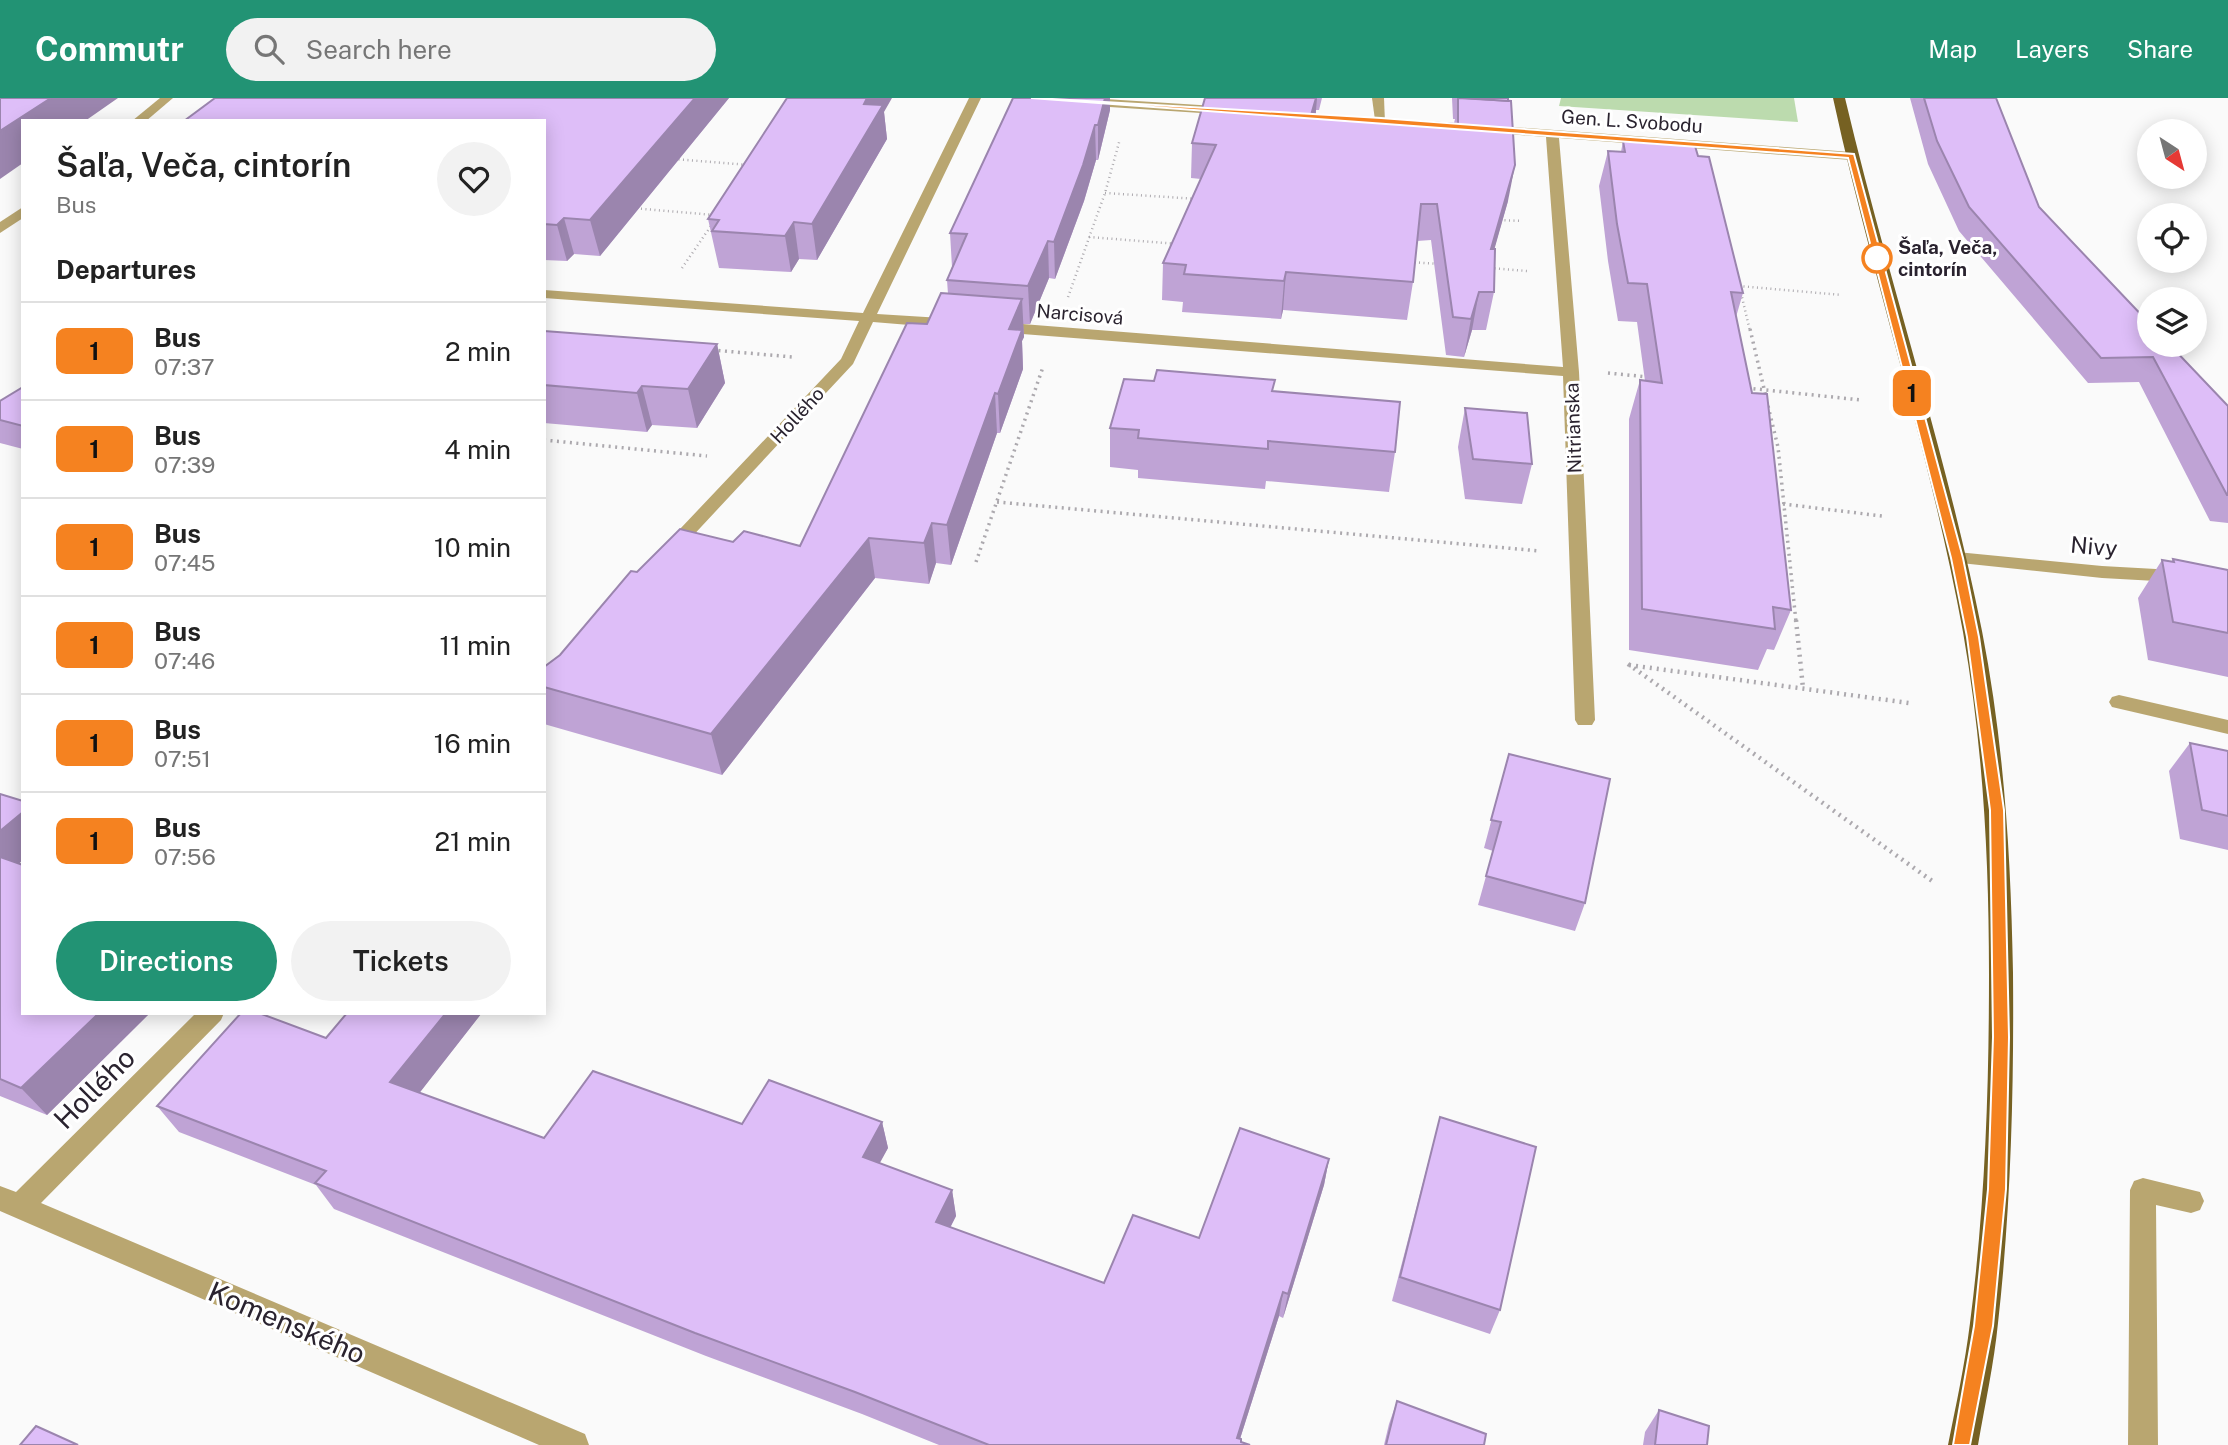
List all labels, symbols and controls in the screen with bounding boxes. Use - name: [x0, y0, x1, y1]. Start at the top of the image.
- search box: [226, 18, 716, 81]
- text: Commutr: [35, 30, 184, 68]
- icon: search: [250, 30, 288, 68]
- text: Search here: [306, 34, 452, 65]
- text: Map: [1928, 35, 1977, 63]
- text: Layers: [2015, 35, 2089, 63]
- text: Share: [2127, 35, 2193, 63]
- street label: Gen. L. Svobodu: [1561, 105, 1703, 137]
- north arrow: [2137, 119, 2207, 189]
- map controls: [2137, 119, 2207, 357]
- button: heart: [437, 142, 511, 216]
- text: Šaľa, Veča, cintorín: [56, 146, 351, 184]
- text: Bus: [56, 191, 96, 218]
- button: locate: [2137, 203, 2207, 273]
- place label: Šaľa, Veča, cintorín: [1898, 236, 1998, 280]
- marker: Šaľa, Veča, cintorín: [1862, 243, 1892, 273]
- text: Departures: [56, 254, 196, 285]
- button: layers: [2137, 287, 2207, 357]
- street label: Narcisová: [1036, 299, 1124, 329]
- text: Bus: [154, 322, 201, 353]
- text: 2 min: [445, 336, 511, 367]
- text: 1: [89, 337, 100, 365]
- text: 07:37: [154, 353, 215, 380]
- line badge: 1: [1889, 370, 1935, 416]
- text: 1: [1907, 379, 1917, 407]
- street label: Hollého: [766, 382, 828, 448]
- street label: Nitrianska: [1560, 382, 1586, 474]
- text: Bus: [154, 420, 201, 451]
- text: 4 min: [444, 434, 511, 465]
- text: 1: [89, 435, 100, 463]
- text: 07:39: [154, 451, 215, 478]
- text: Bus: [154, 518, 201, 549]
- street label: Nivy: [2069, 530, 2119, 562]
- text: 10 min: [434, 532, 511, 563]
- text: 1: [89, 533, 100, 561]
- text: 07:45: [154, 549, 216, 576]
- text: Bus: [154, 616, 201, 647]
- text: 11 min: [439, 630, 511, 661]
- text: 1: [89, 631, 100, 659]
- text: 07:46: [154, 647, 215, 674]
- text: Bus: [154, 714, 201, 745]
- text: 16 min: [434, 728, 511, 759]
- text: 1: [89, 729, 100, 757]
- text: 07:51: [154, 745, 211, 772]
- text: Bus: [154, 812, 201, 843]
- text: 21 min: [435, 826, 511, 857]
- text: 1: [89, 827, 100, 855]
- text: 07:56: [154, 843, 216, 870]
- button: Directions: [56, 921, 277, 1001]
- button: Tickets: [291, 921, 511, 1001]
- street label: Hollého: [47, 1041, 141, 1135]
- street label: Komenského: [204, 1274, 370, 1370]

